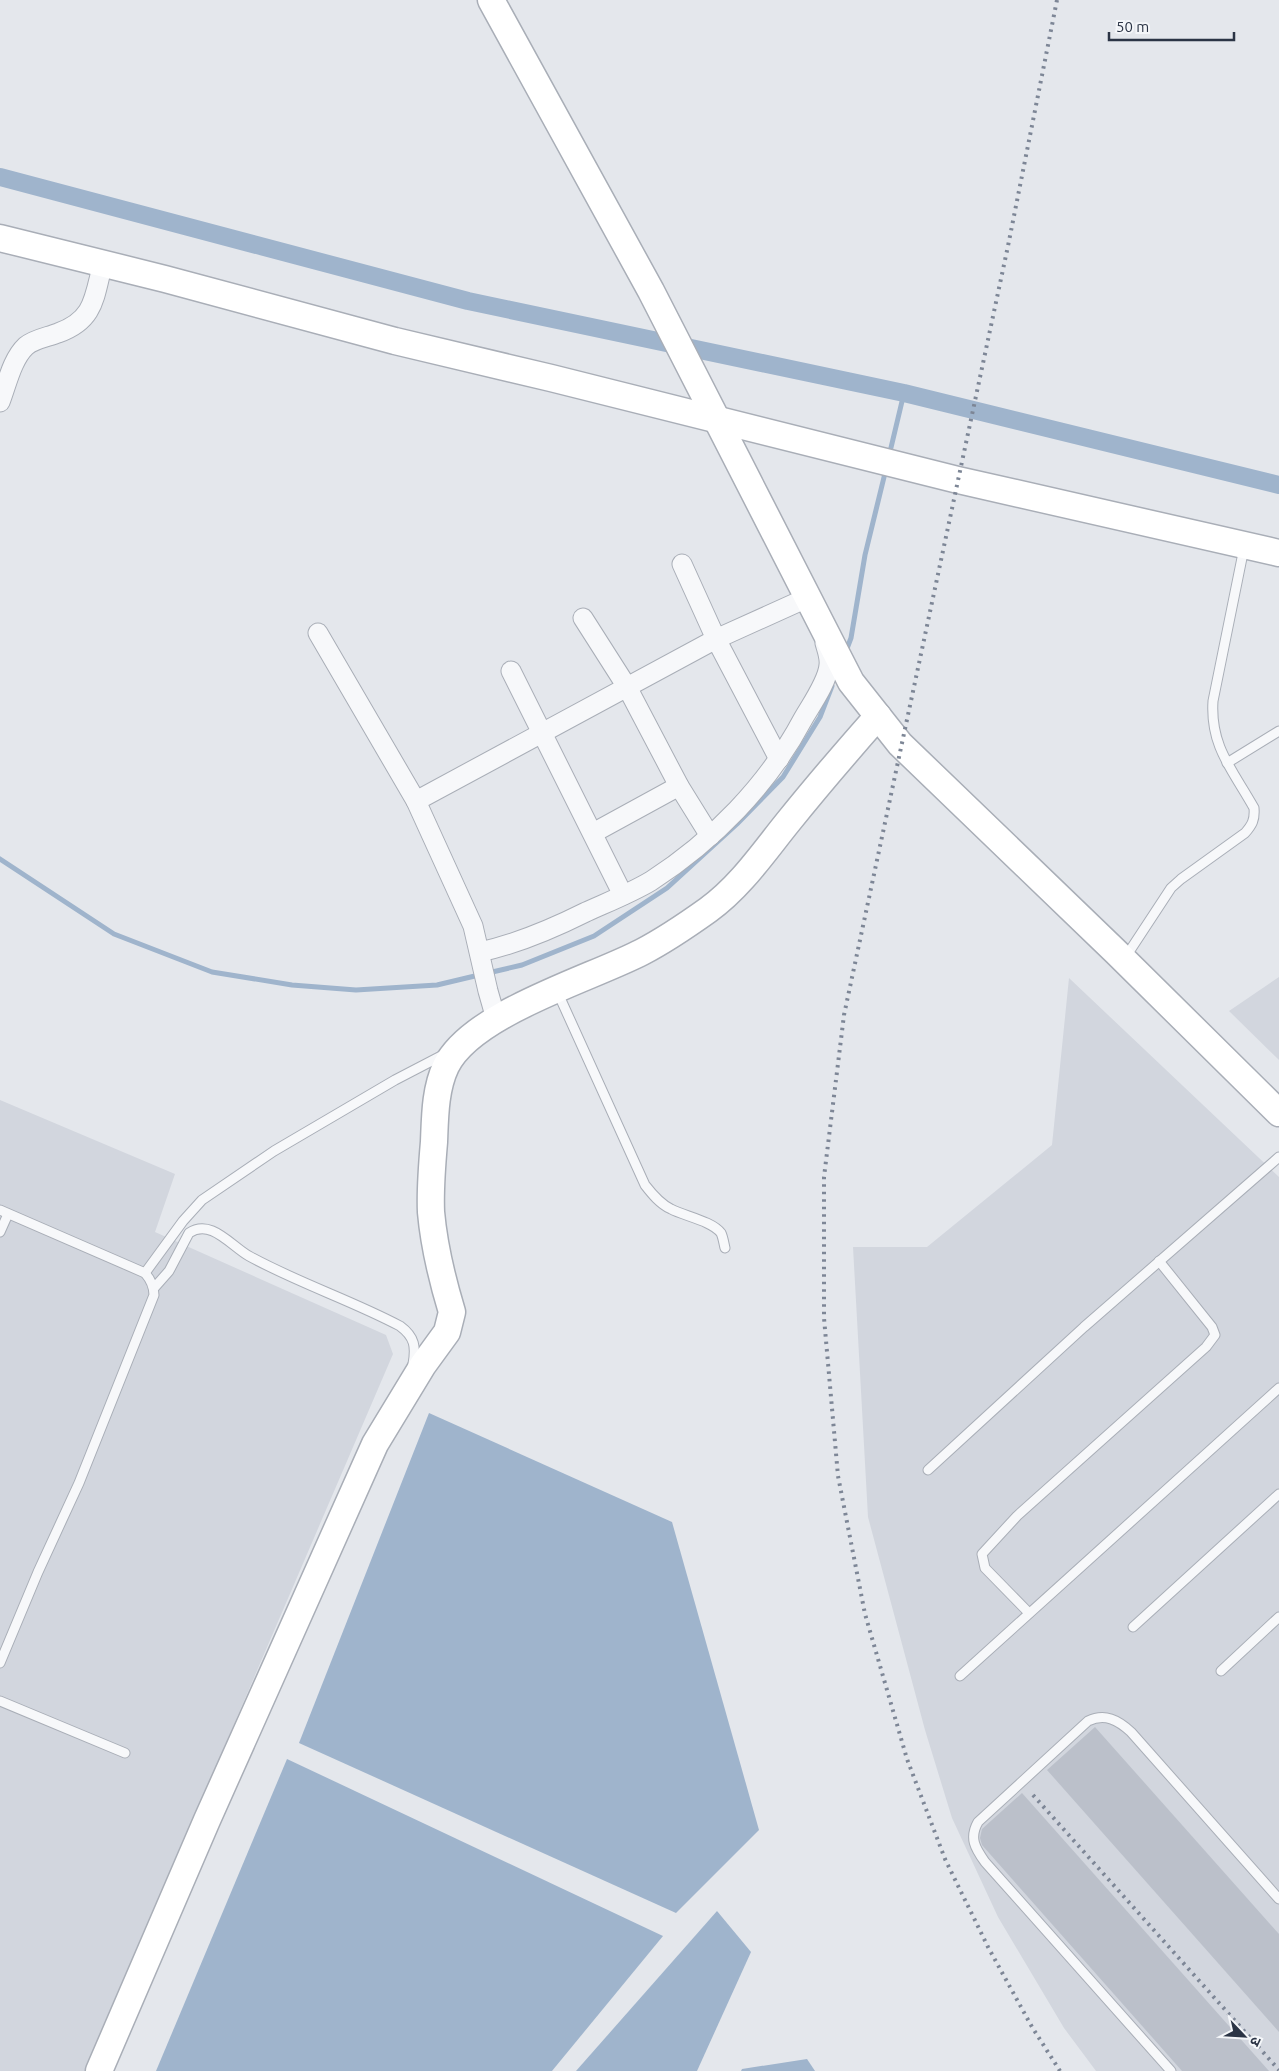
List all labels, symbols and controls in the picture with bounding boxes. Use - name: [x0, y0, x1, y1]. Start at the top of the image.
- scale bar: [1109, 10, 1234, 42]
- text: 50 m: [1116, 18, 1149, 35]
- north arrow: [1219, 2011, 1269, 2061]
- text: उ: [1246, 2034, 1265, 2049]

